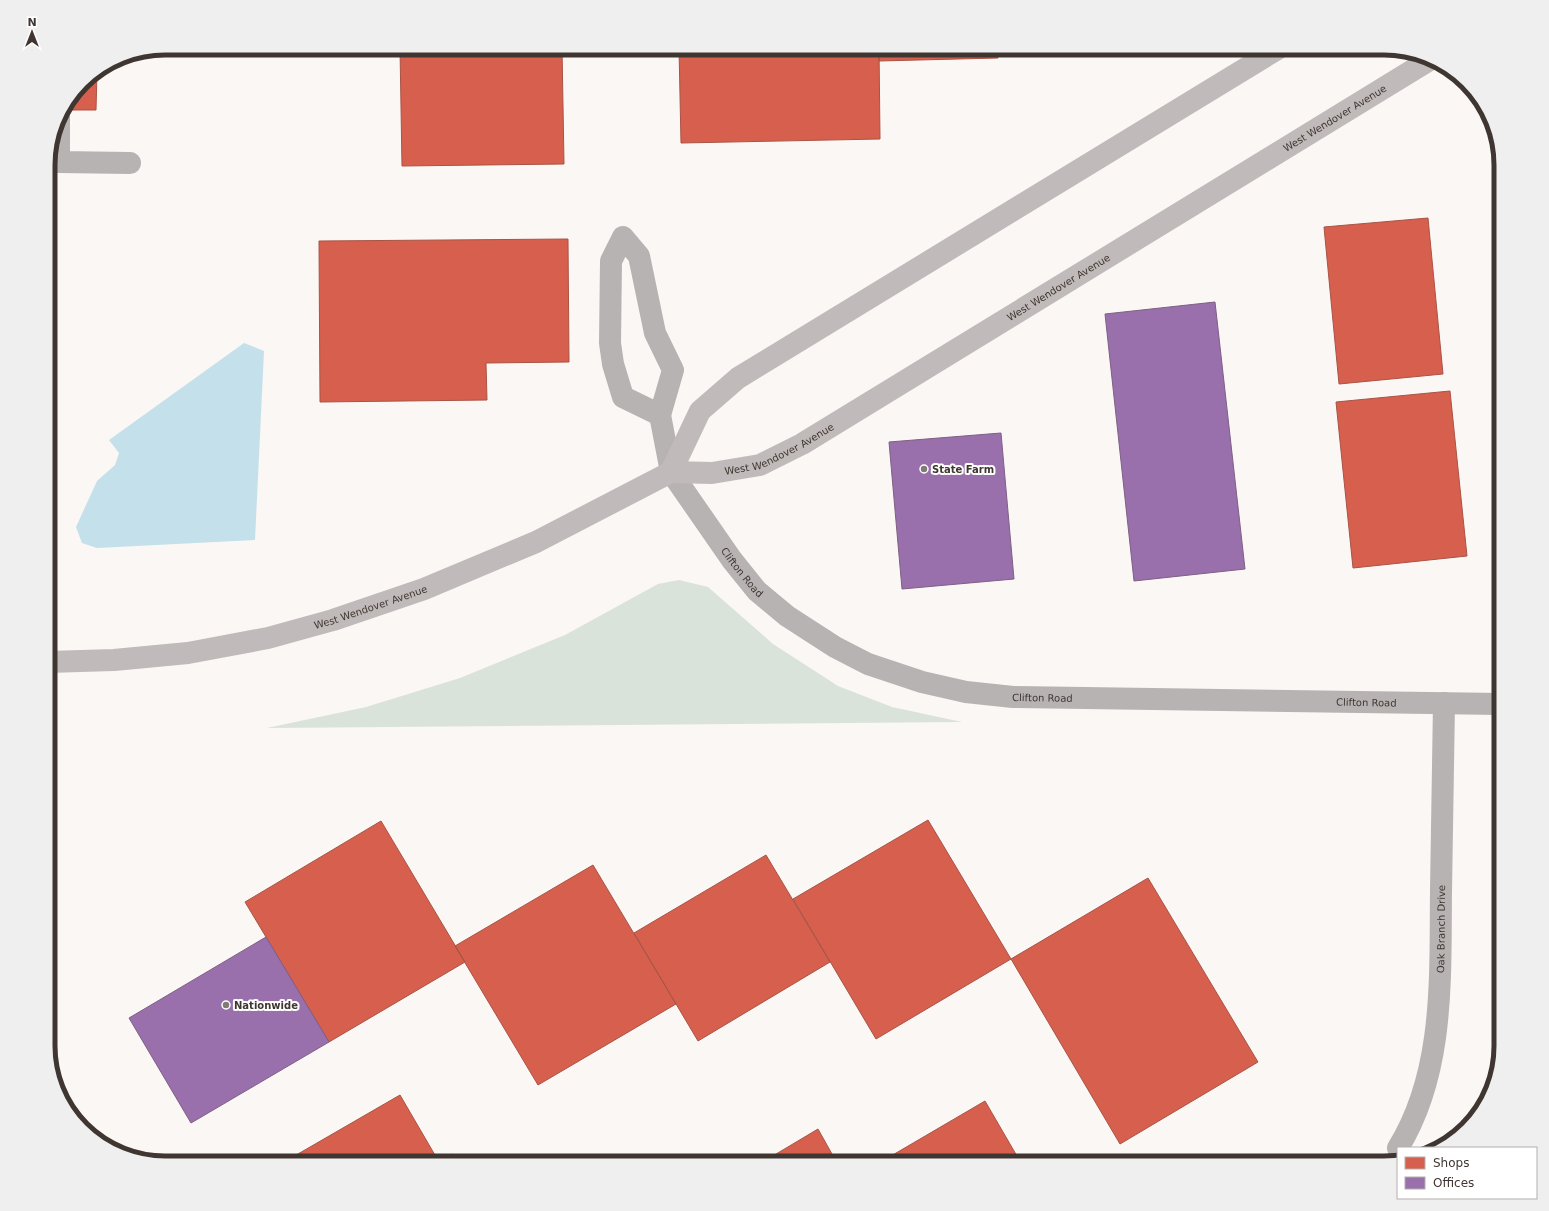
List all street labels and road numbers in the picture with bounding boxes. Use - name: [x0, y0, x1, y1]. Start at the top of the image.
- street label: West Wendover Avenue: [1281, 83, 1388, 154]
- street label: West Wendover Avenue: [1005, 252, 1112, 323]
- street label: West Wendover Avenue: [724, 421, 836, 477]
- street label: Clifton Road: [719, 545, 765, 600]
- street label: West Wendover Avenue: [313, 583, 429, 631]
- street label: Clifton Road: [1012, 692, 1073, 704]
- street label: Clifton Road: [1336, 697, 1397, 709]
- street label: Oak Branch Drive: [1435, 885, 1447, 973]

